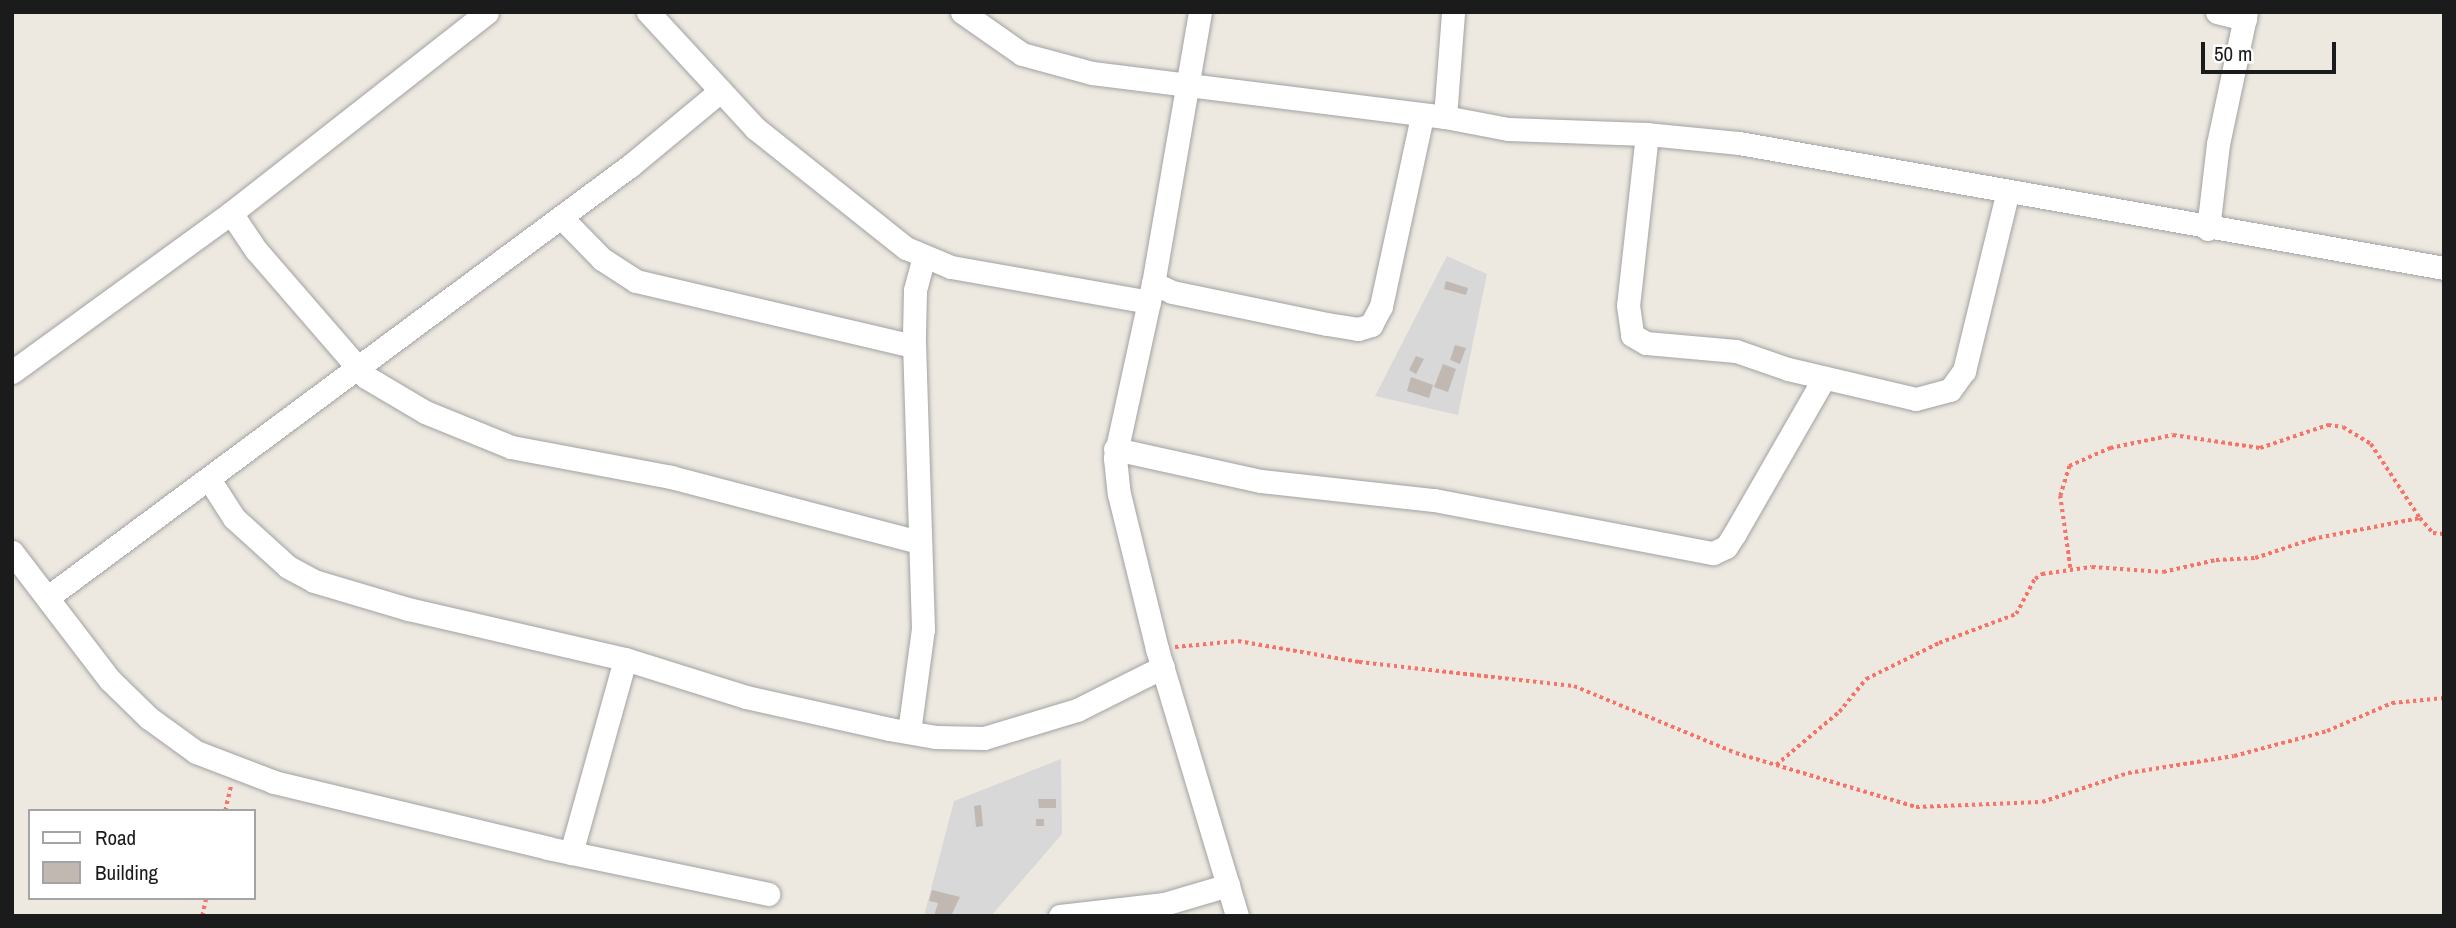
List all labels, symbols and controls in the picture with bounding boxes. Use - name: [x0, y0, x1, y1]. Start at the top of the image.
- scale bar: [2204, 28, 2339, 72]
- text: 50 m: [2214, 39, 2252, 68]
- legend: [28, 809, 256, 900]
- text: Road: [95, 823, 136, 852]
- text: Building: [95, 858, 158, 887]

